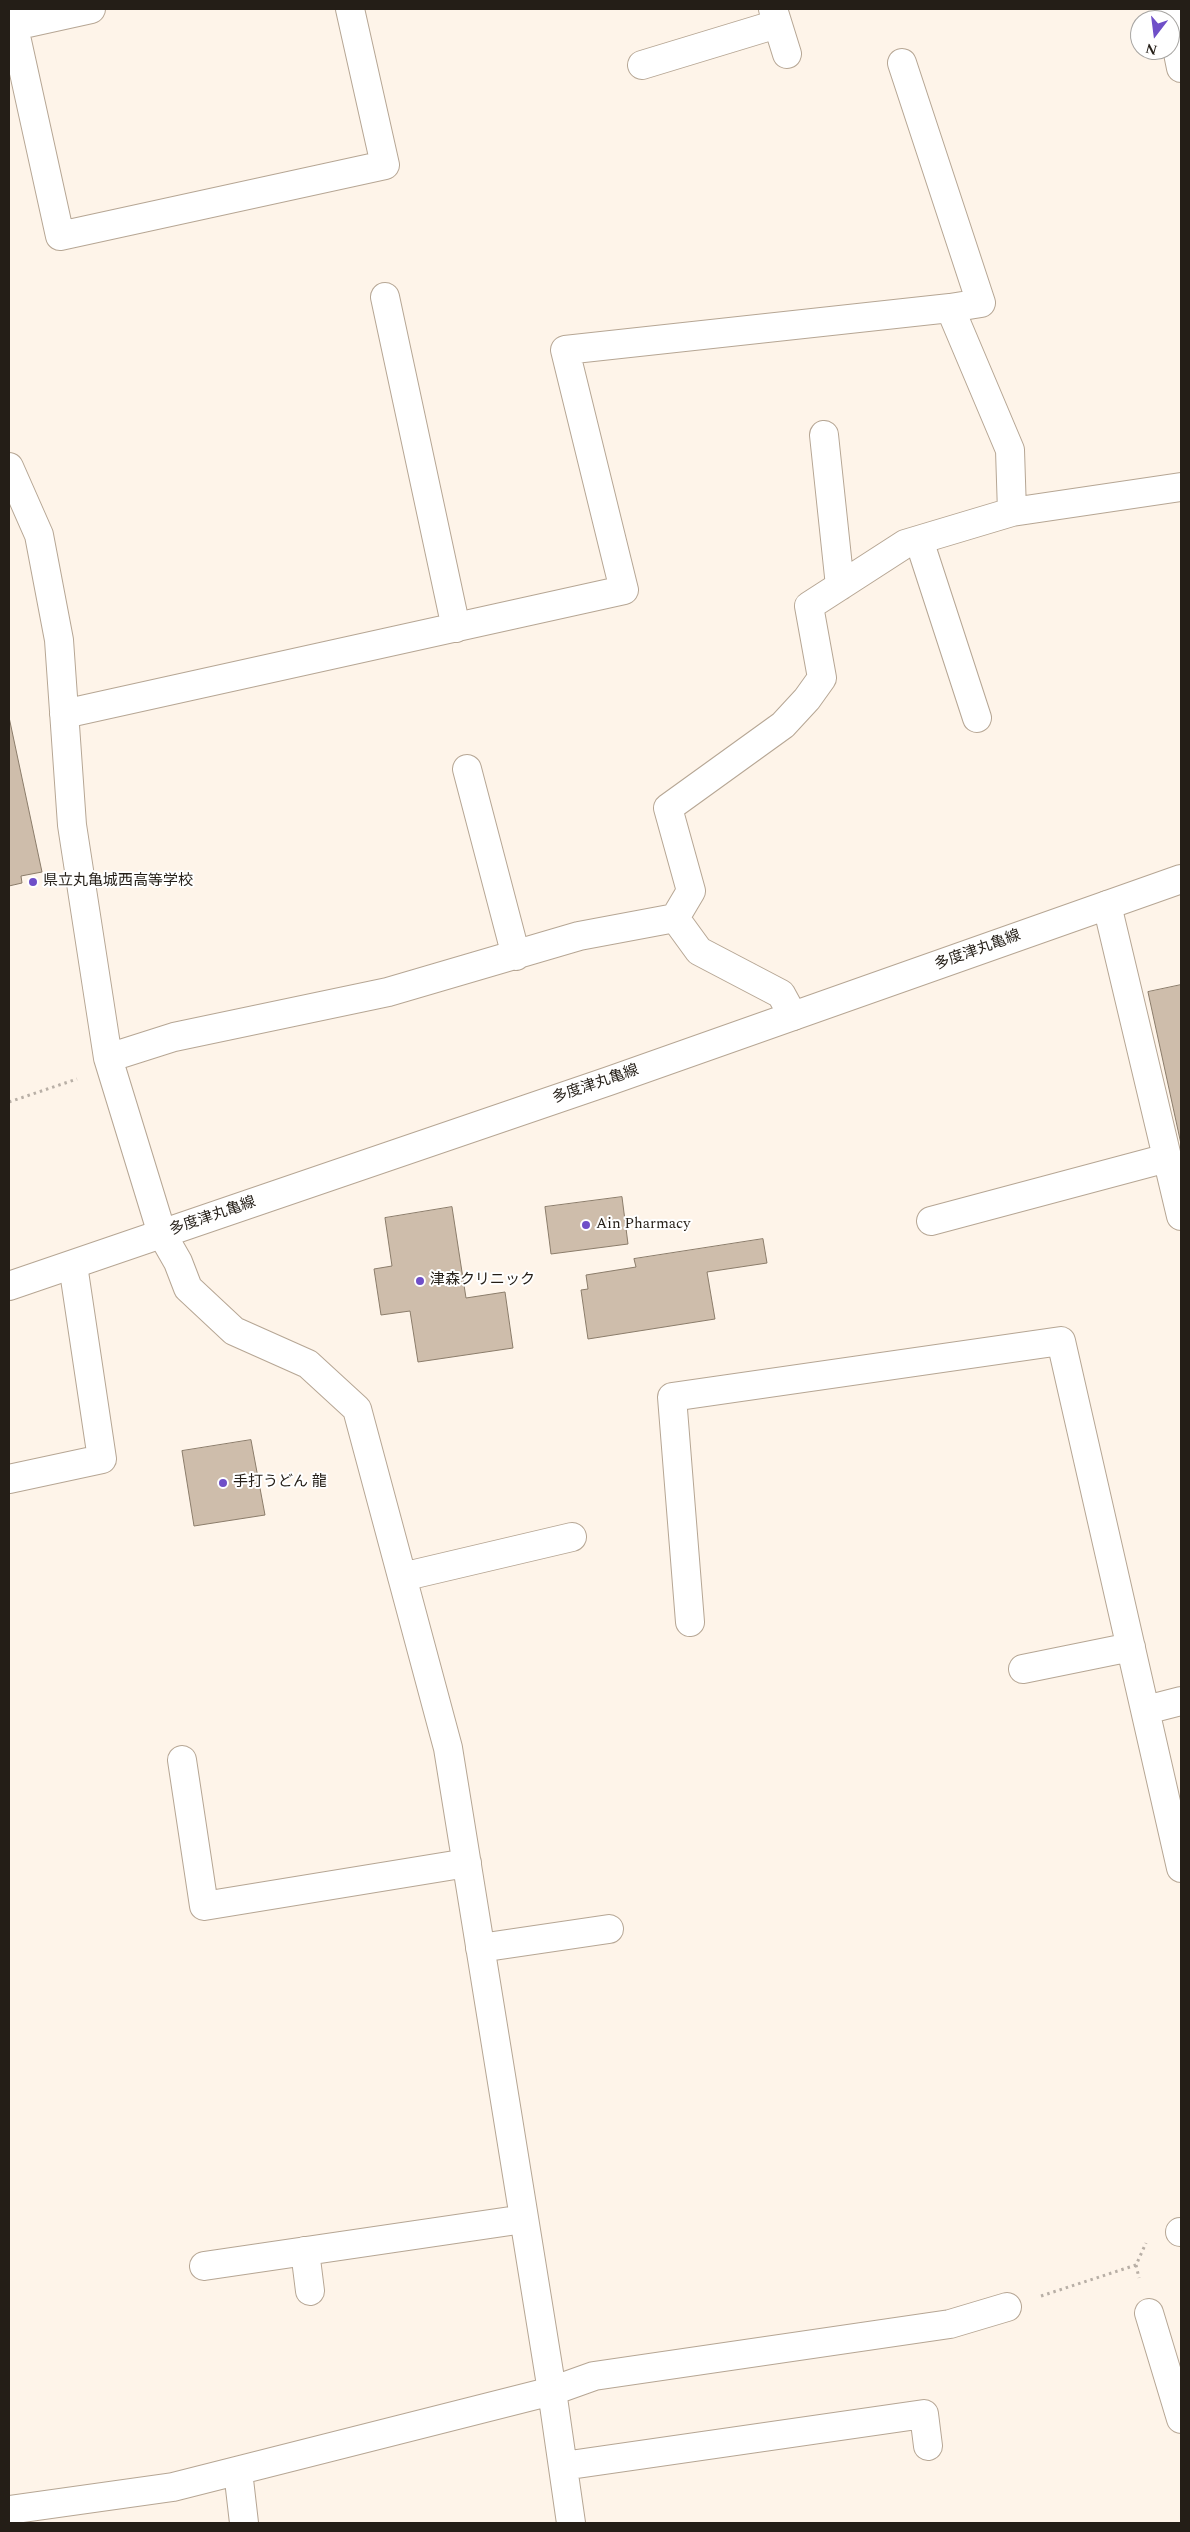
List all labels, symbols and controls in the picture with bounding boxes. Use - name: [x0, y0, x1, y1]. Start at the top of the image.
- north arrow: [1130, 10, 1180, 60]
- text: N: [1143, 37, 1159, 61]
- place label: 県立丸亀城西高等学校: [43, 873, 193, 891]
- marker: 県立丸亀城西高等学校: [27, 876, 39, 888]
- street label: 多度津丸亀線: [933, 927, 1023, 975]
- street label: 多度津丸亀線: [551, 1062, 641, 1108]
- street label: 多度津丸亀線: [168, 1194, 258, 1240]
- place label: Ain Pharmacy: [596, 1216, 690, 1234]
- marker: Ain Pharmacy: [580, 1219, 592, 1231]
- place label: 津森クリニック: [430, 1272, 535, 1290]
- marker: 津森クリニック: [414, 1275, 426, 1287]
- place label: 手打うどん 龍: [233, 1474, 327, 1492]
- marker: 手打うどん 龍: [217, 1477, 229, 1489]

